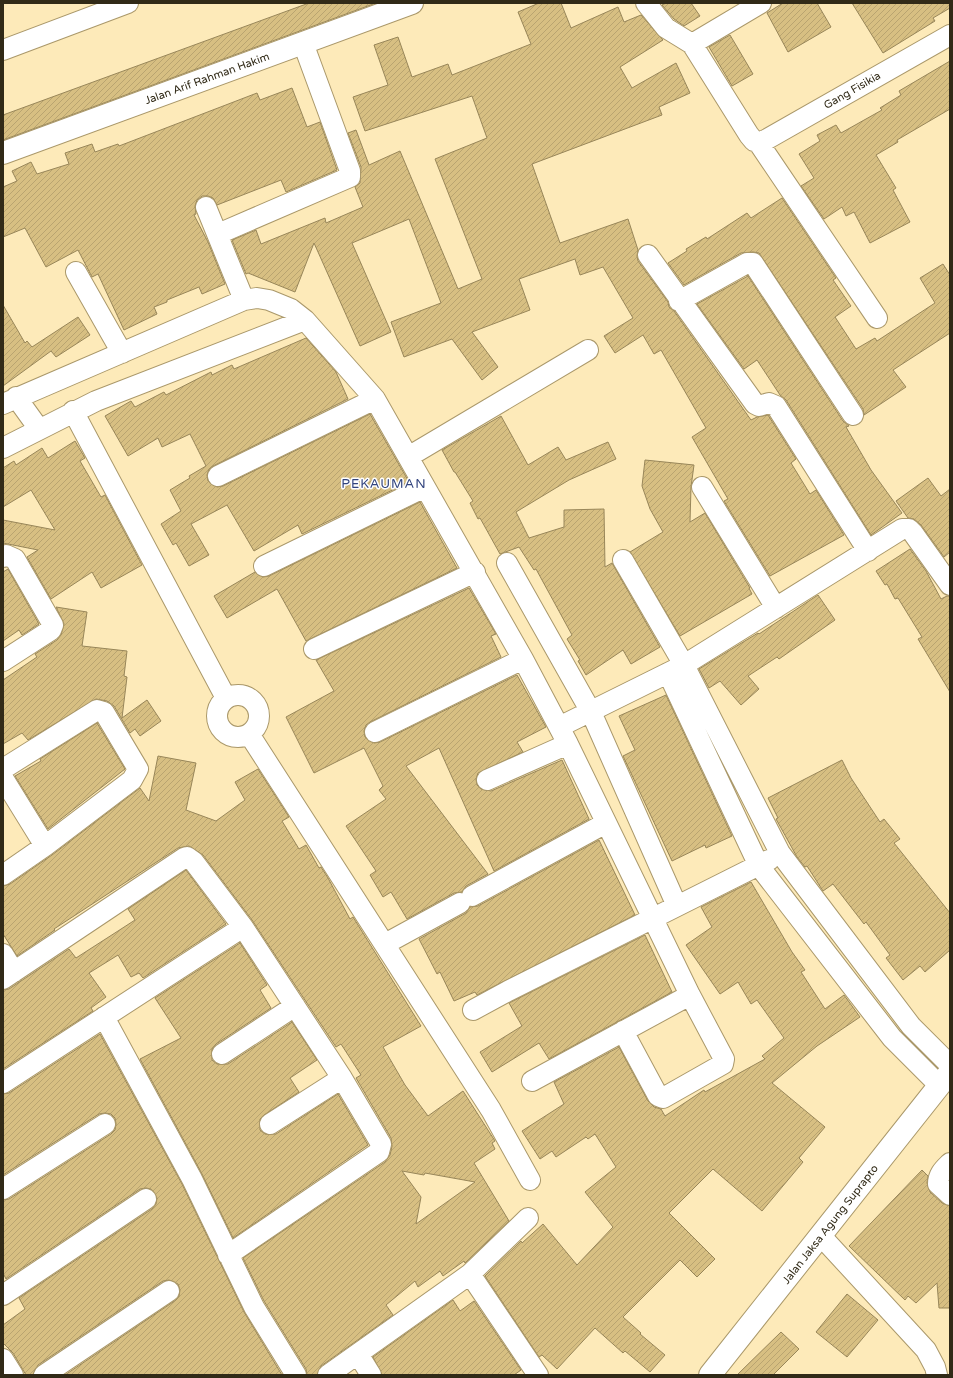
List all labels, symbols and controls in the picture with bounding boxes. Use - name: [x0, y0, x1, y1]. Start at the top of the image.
- street label: Jalan Arif Rahman Hakim: [143, 50, 271, 107]
- street label: Gang Fisikia: [822, 69, 883, 112]
- district label: PEKAUMAN: [341, 476, 427, 492]
- street label: Jalan Jaksa Agung Suprapto: [780, 1162, 881, 1287]

